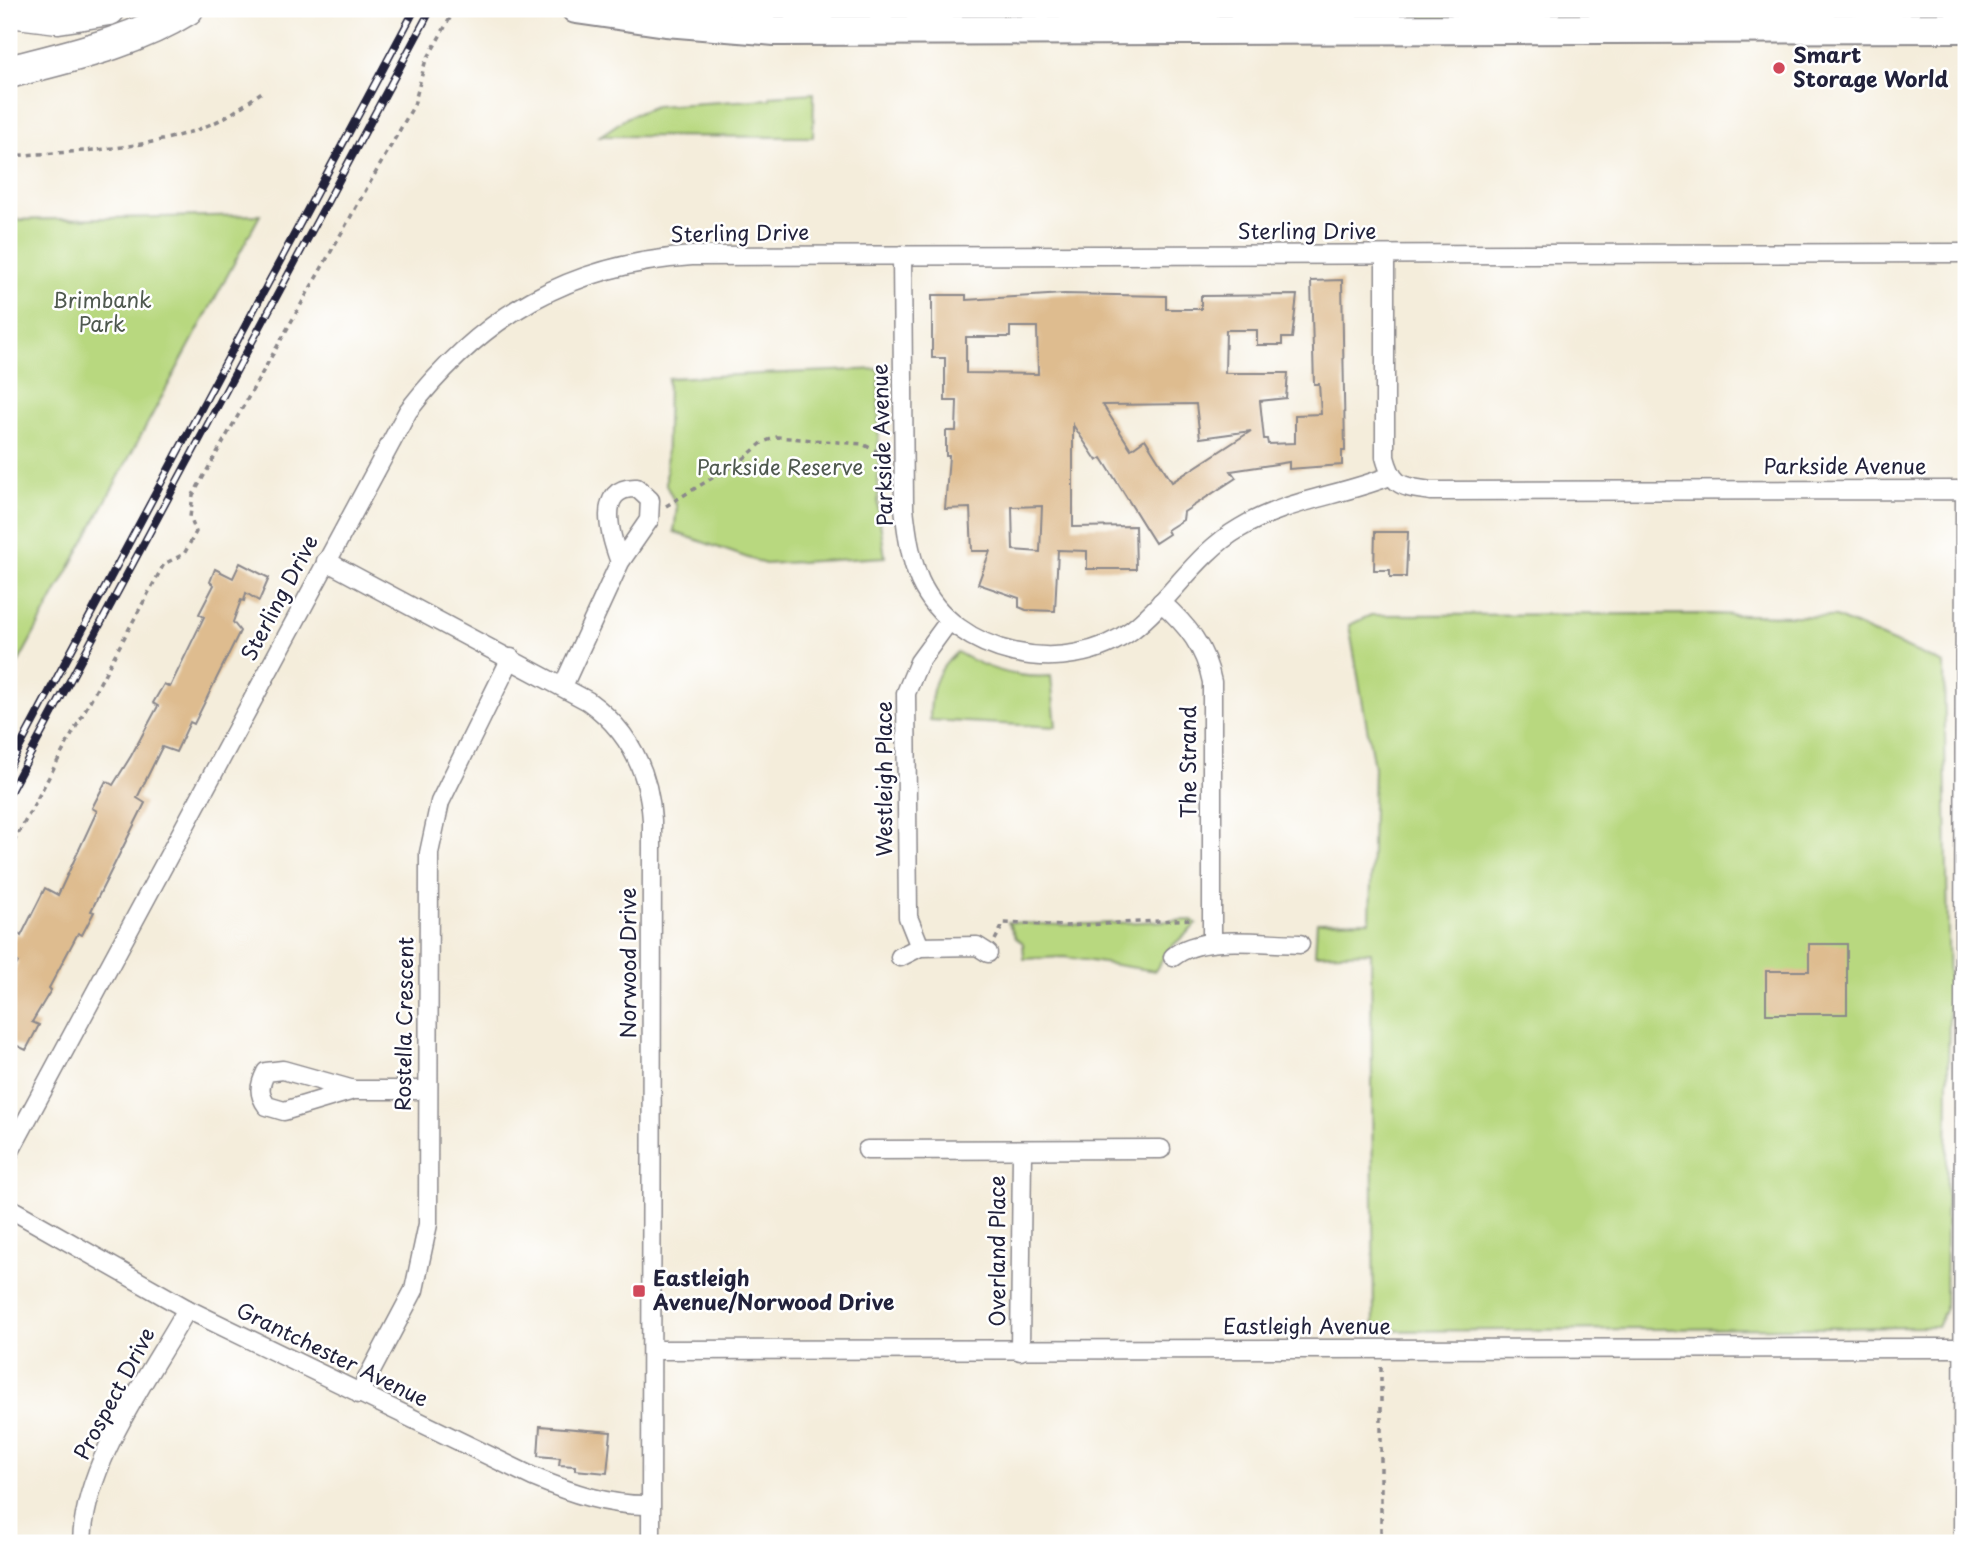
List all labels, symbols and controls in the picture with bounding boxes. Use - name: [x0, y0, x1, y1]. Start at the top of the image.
- place label: Smart Storage World: [1793, 38, 1948, 94]
- marker: Smart Storage World: [1771, 60, 1787, 76]
- street label: Sterling Drive: [1238, 214, 1376, 246]
- street label: Sterling Drive: [670, 215, 810, 249]
- park label: Brimbank Park: [52, 283, 152, 339]
- street label: Parkside Avenue: [862, 363, 900, 527]
- street label: Parkside Avenue: [1764, 449, 1926, 481]
- park label: Parkside Reserve: [697, 450, 863, 482]
- street label: Sterling Drive: [232, 528, 325, 666]
- street label: Westleigh Place: [867, 701, 899, 857]
- street label: The Strand: [1171, 706, 1203, 818]
- street label: Norwood Drive: [611, 888, 643, 1038]
- street label: Rostella Crescent: [385, 936, 421, 1111]
- street label: Overland Place: [980, 1175, 1012, 1327]
- place label: Eastleigh Avenue/Norwood Drive: [652, 1261, 894, 1317]
- marker: Eastleigh Avenue/Norwood Drive: [631, 1283, 647, 1299]
- street label: Grantchester Avenue: [231, 1293, 434, 1414]
- street label: Eastleigh Avenue: [1223, 1309, 1391, 1341]
- street label: Prospect Drive: [65, 1321, 162, 1465]

